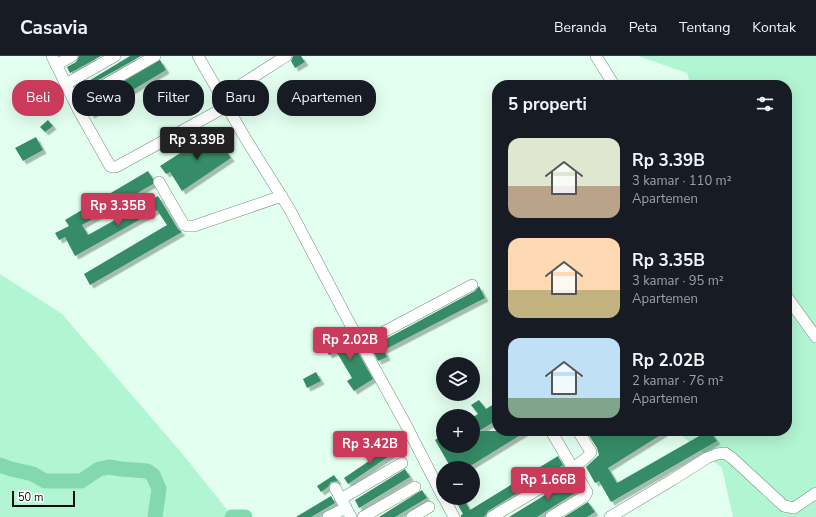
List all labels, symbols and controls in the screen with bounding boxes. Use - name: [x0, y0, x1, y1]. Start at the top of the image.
- text: Casavia: [20, 15, 88, 41]
- text: Beranda: [554, 18, 607, 37]
- text: Peta: [629, 18, 657, 37]
- text: Tentang: [679, 18, 730, 37]
- text: Kontak: [752, 18, 796, 37]
- chip: Beli: [12, 80, 64, 116]
- chip: Sewa: [72, 80, 135, 116]
- chip: Filter: [143, 80, 204, 116]
- chip: Baru: [212, 80, 269, 116]
- chip: Apartemen: [277, 80, 376, 116]
- text: 5 properti: [508, 93, 587, 116]
- icon: filters: [754, 93, 776, 115]
- pin: Rp 3.39B: [156, 127, 238, 161]
- text: Rp 3.39B: [169, 131, 225, 149]
- text: Rp 3.39B: [632, 149, 705, 172]
- icon: home: [540, 154, 588, 202]
- text: 3 kamar · 110 m²: [632, 172, 732, 190]
- text: Apartemen: [632, 190, 698, 208]
- pin: Rp 3.35B: [77, 193, 159, 227]
- text: Rp 3.35B: [90, 197, 146, 215]
- text: Rp 3.35B: [632, 249, 705, 272]
- icon: home: [540, 254, 588, 302]
- text: 3 kamar · 95 m²: [632, 272, 724, 290]
- text: Apartemen: [632, 290, 698, 308]
- pin: Rp 2.02B: [309, 327, 391, 361]
- text: Rp 2.02B: [322, 331, 378, 349]
- text: Rp 2.02B: [632, 349, 705, 372]
- icon: home: [540, 354, 588, 402]
- map controls: [436, 357, 480, 505]
- button: layers: [436, 357, 480, 401]
- text: 2 kamar · 76 m²: [632, 372, 724, 390]
- text: Apartemen: [632, 390, 698, 408]
- button: +: [436, 409, 480, 453]
- pin: Rp 3.42B: [329, 431, 411, 465]
- text: Rp 3.42B: [342, 435, 398, 453]
- button: −: [436, 461, 480, 505]
- pin: Rp 1.66B: [507, 467, 589, 501]
- text: Rp 1.66B: [520, 471, 576, 489]
- scale bar: [12, 489, 75, 508]
- text: 50 m: [18, 490, 43, 505]

